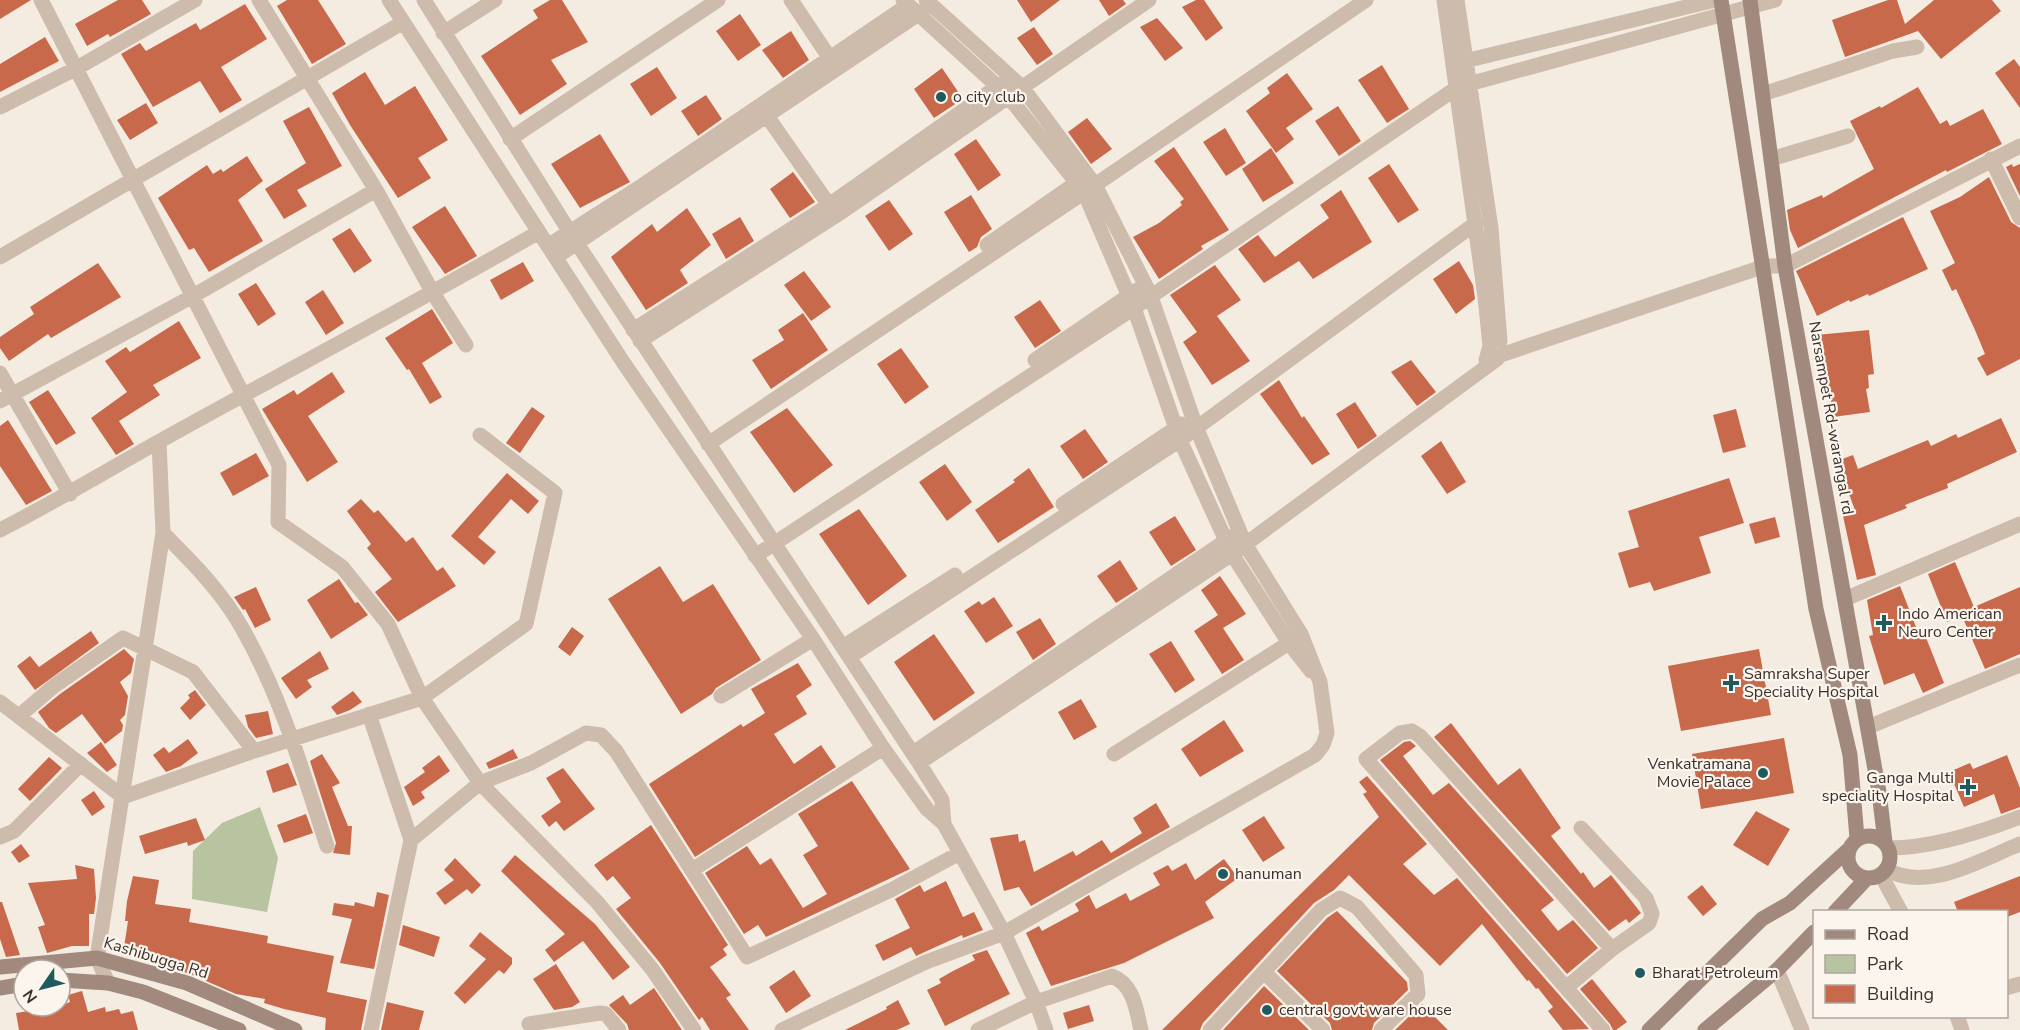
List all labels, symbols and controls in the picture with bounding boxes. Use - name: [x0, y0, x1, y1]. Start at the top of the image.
- place label: o city club: [953, 86, 1026, 108]
- marker: o city club: [934, 90, 948, 104]
- street label: Narsampet Rd-warangal rd: [1803, 319, 1859, 517]
- place label: Indo American Neuro Center: [1898, 603, 2002, 643]
- marker: Indo American Neuro Center: [1875, 614, 1893, 632]
- place label: Samraksha Super Speciality Hospital: [1744, 663, 1879, 703]
- marker: Samraksha Super Speciality Hospital: [1722, 674, 1740, 692]
- place label: Venkatramana Movie Palace: [1646, 753, 1751, 793]
- marker: Venkatramana Movie Palace: [1756, 766, 1770, 780]
- place label: Ganga Multi speciality Hospital: [1822, 767, 1954, 807]
- marker: Ganga Multi speciality Hospital: [1959, 778, 1977, 796]
- place label: hanuman: [1235, 863, 1302, 885]
- marker: hanuman: [1216, 867, 1230, 881]
- legend: [1813, 910, 2008, 1018]
- text: Road: [1867, 922, 1909, 946]
- street label: Kashibugga Rd: [101, 932, 211, 984]
- text: Park: [1867, 952, 1904, 976]
- north arrow: [12, 958, 72, 1018]
- place label: Bharat Petroleum: [1652, 962, 1778, 984]
- marker: Bharat Petroleum: [1633, 966, 1647, 980]
- text: Building: [1867, 982, 1934, 1006]
- text: N: [18, 985, 43, 1007]
- place label: central govt ware house: [1279, 999, 1452, 1021]
- marker: central govt ware house: [1260, 1003, 1274, 1017]

